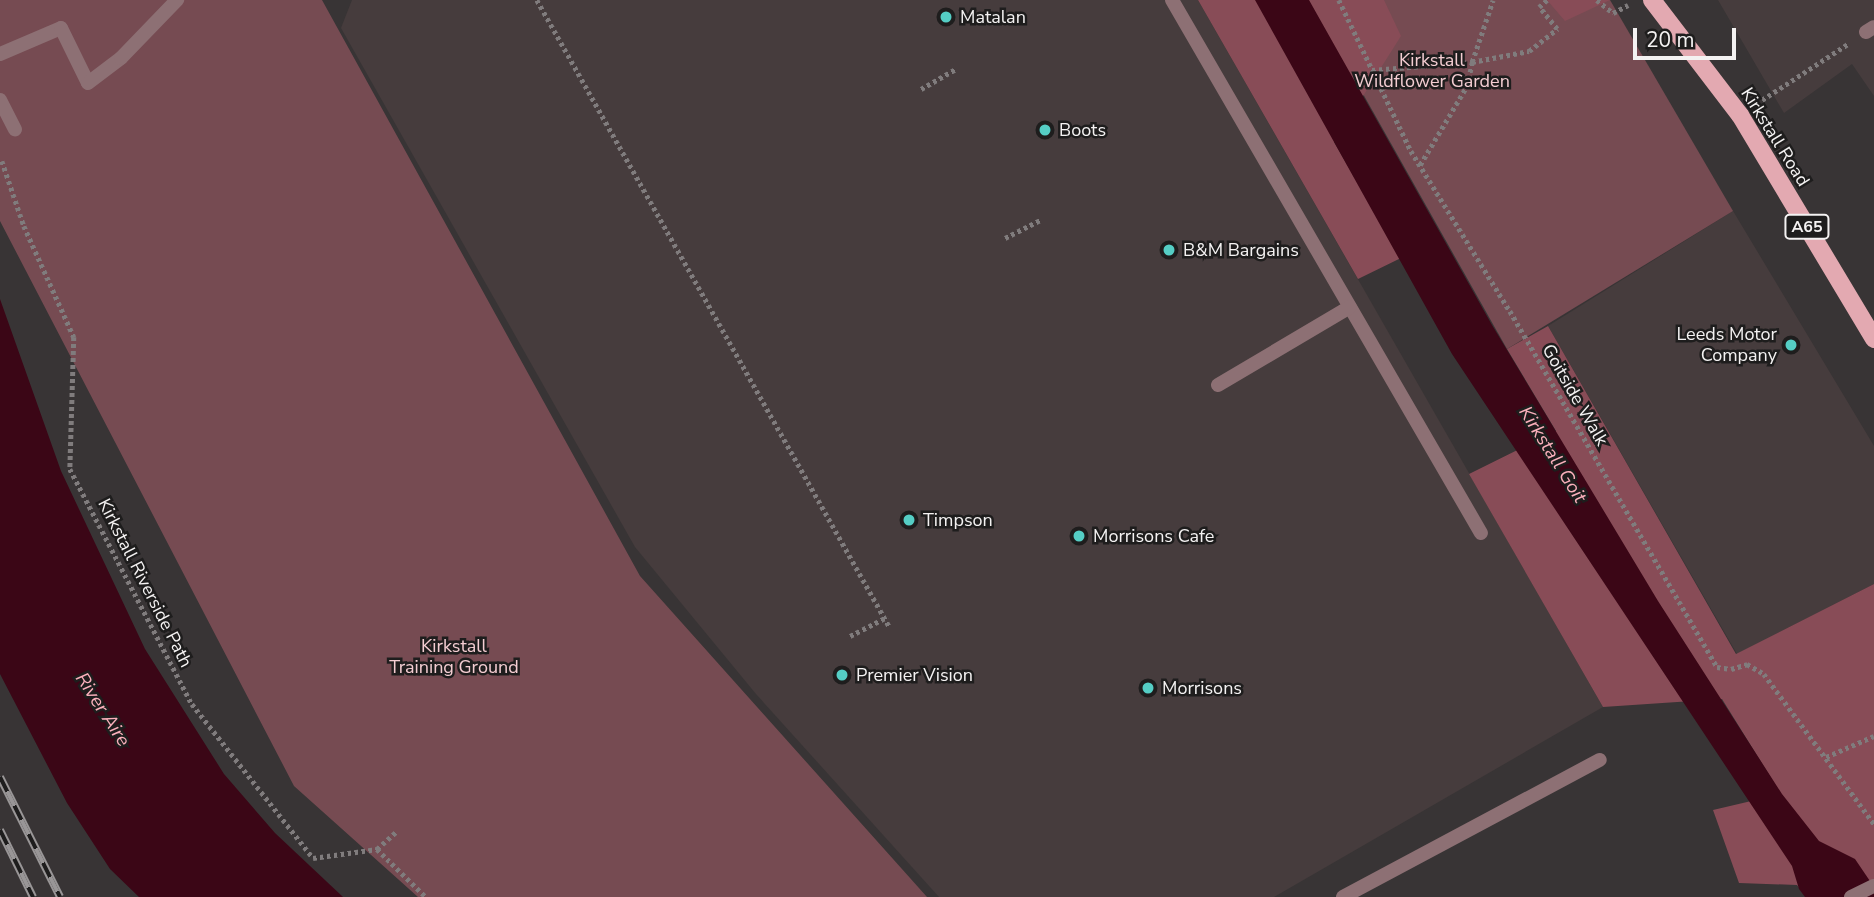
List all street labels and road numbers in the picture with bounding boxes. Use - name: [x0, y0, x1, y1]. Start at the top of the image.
- street label: Kirkstall Road: [1736, 84, 1814, 190]
- road number: A65: [1784, 215, 1830, 240]
- street label: Goitside Walk: [1537, 340, 1613, 450]
- street label: Kirkstall Riverside Path: [93, 495, 197, 671]

